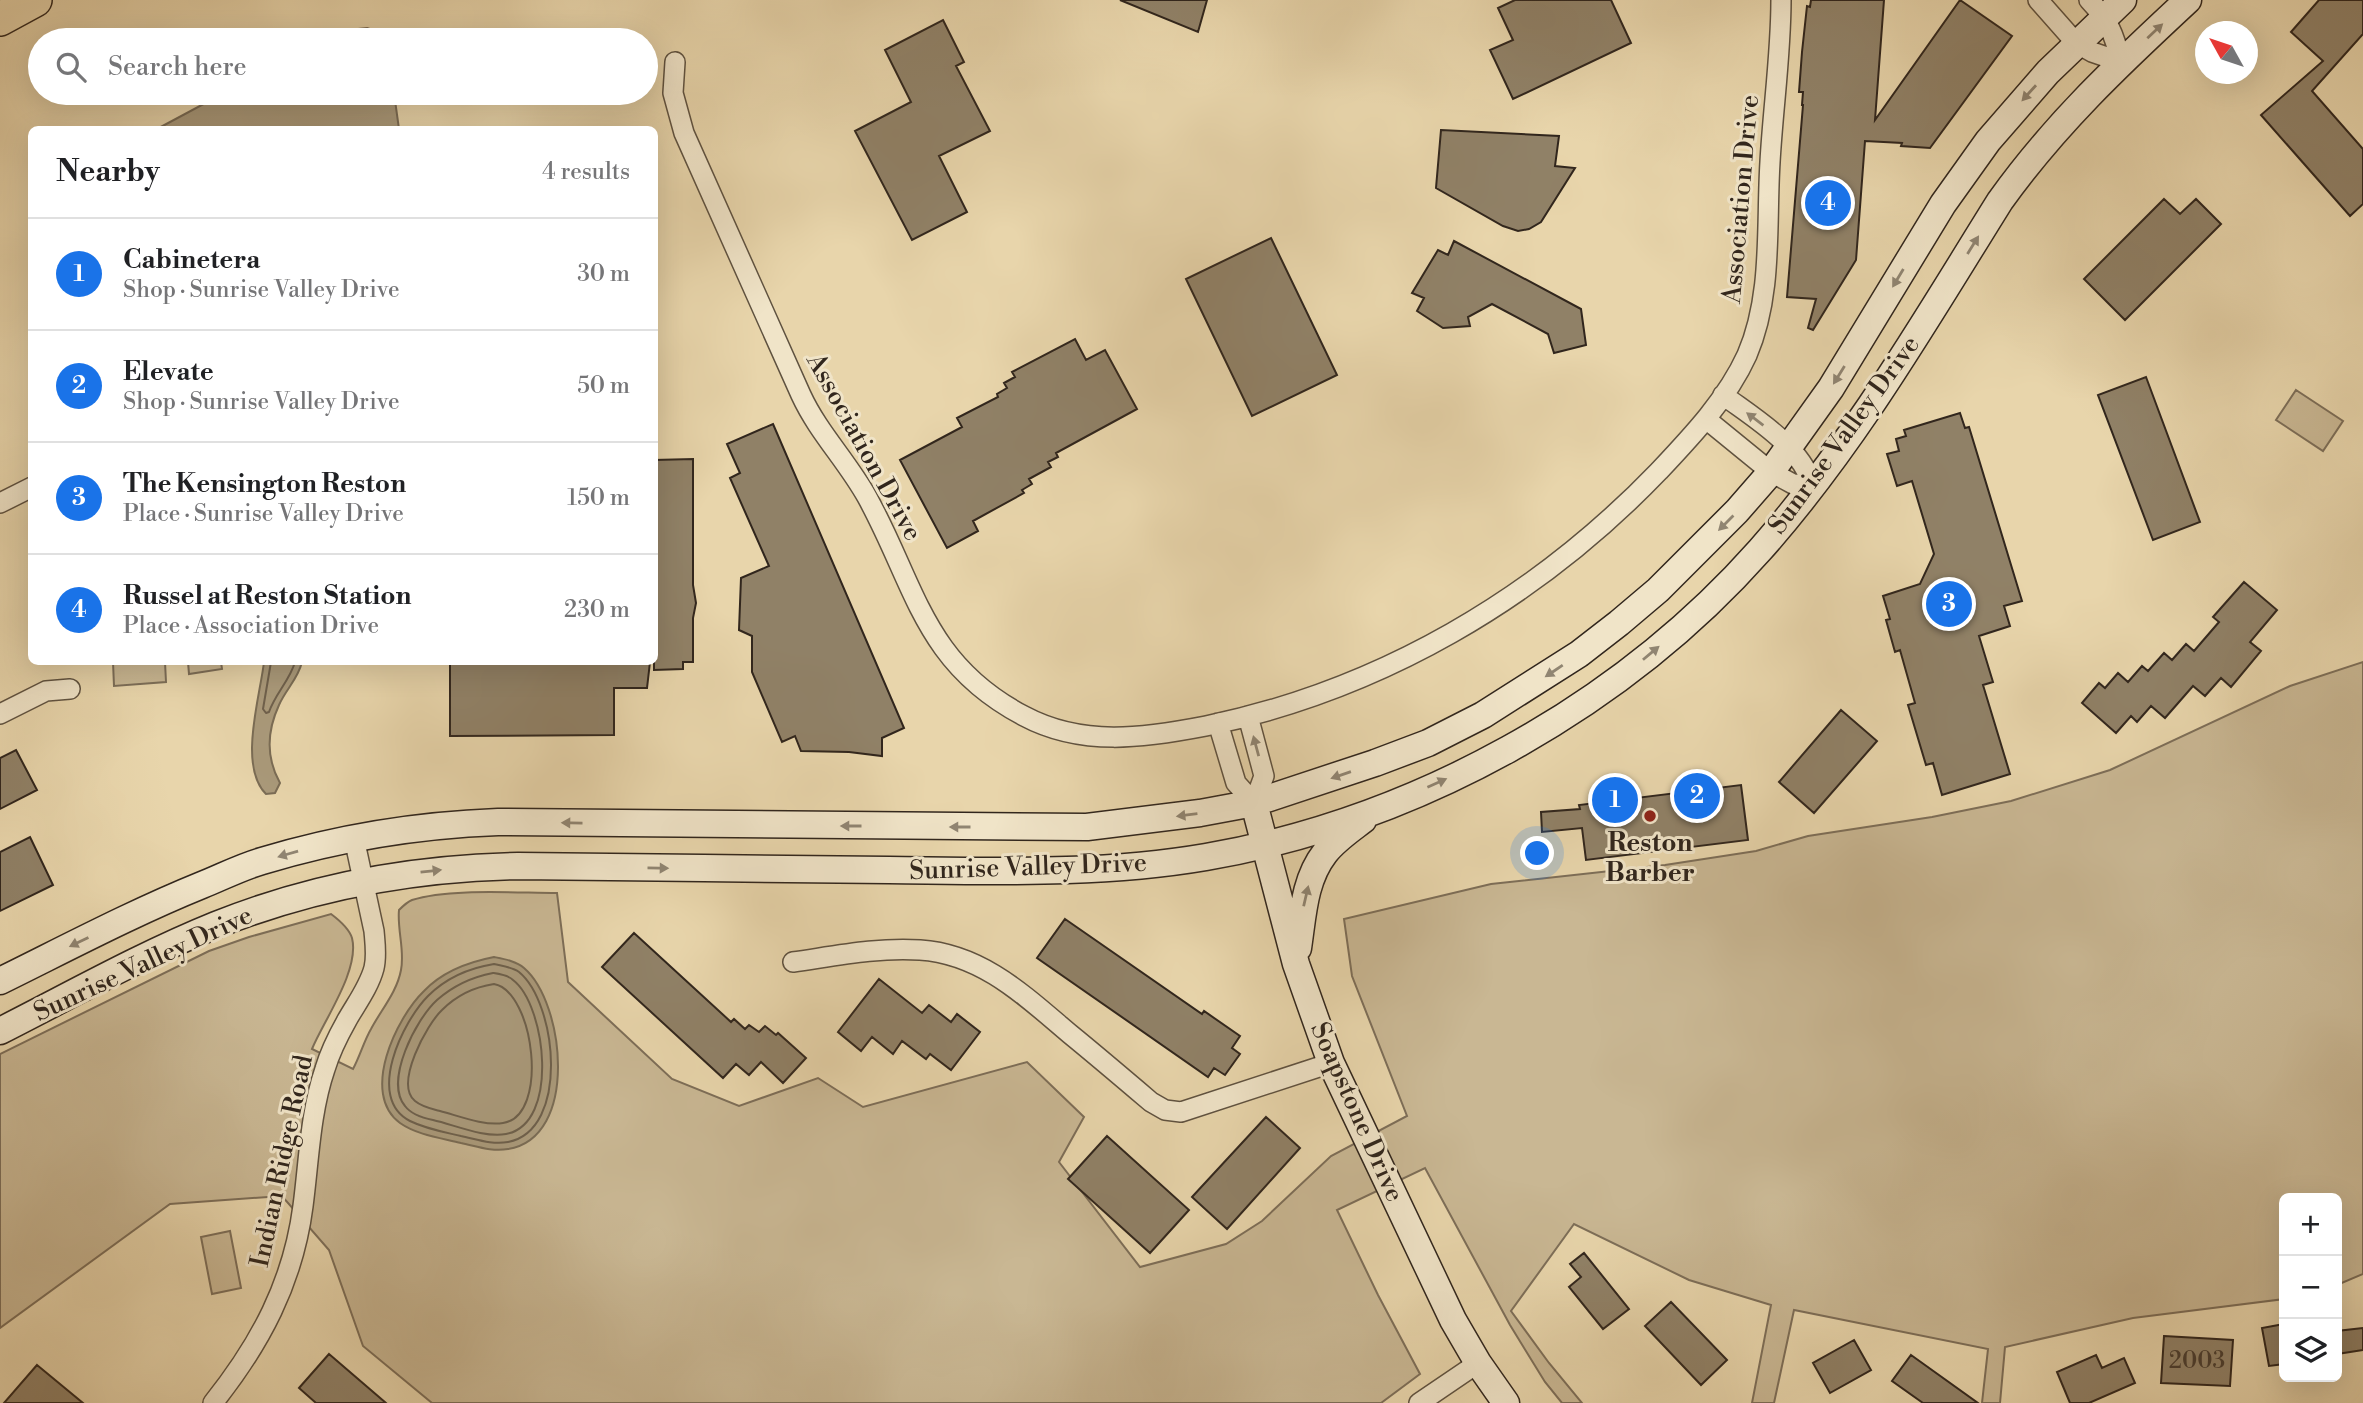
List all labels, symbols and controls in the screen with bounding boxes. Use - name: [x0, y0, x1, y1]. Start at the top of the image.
- north arrow: [2195, 21, 2258, 84]
- one-way arrow: [2146, 23, 2164, 39]
- search box: [28, 28, 658, 105]
- icon: search: [52, 48, 90, 86]
- text: Search here: [108, 51, 247, 83]
- one-way arrow: [2021, 84, 2037, 102]
- street label: Association Drive: [1716, 93, 1766, 306]
- text: Nearby: [56, 153, 160, 191]
- text: 4 results: [542, 158, 630, 186]
- pin: 4: [1805, 177, 1851, 229]
- one-way arrow: [1966, 235, 1979, 254]
- text: Cabinetera: [123, 244, 260, 276]
- text: 1: [73, 260, 85, 288]
- text: 30 m: [577, 260, 630, 288]
- one-way arrow: [1891, 268, 1904, 287]
- text: Shop · Sunrise Valley Drive: [123, 276, 400, 304]
- street label: Sunrise Valley Drive: [1761, 329, 1927, 541]
- street label: Association Drive: [799, 347, 929, 546]
- text: Elevate: [123, 356, 214, 388]
- one-way arrow: [1832, 365, 1845, 384]
- text: 2: [72, 372, 86, 400]
- text: 50 m: [577, 372, 630, 400]
- text: Shop · Sunrise Valley Drive: [123, 388, 400, 416]
- one-way arrow: [1746, 412, 1765, 426]
- text: The Kensington Reston: [123, 468, 406, 500]
- text: 3: [72, 484, 86, 512]
- text: 150 m: [567, 484, 630, 512]
- text: Place · Sunrise Valley Drive: [123, 500, 404, 528]
- one-way arrow: [1719, 514, 1735, 531]
- pin: 3: [1926, 578, 1972, 630]
- text: Russel at Reston Station: [123, 580, 412, 612]
- text: 4: [71, 596, 87, 624]
- text: 230 m: [564, 596, 630, 624]
- text: Place · Association Drive: [123, 612, 379, 640]
- one-way arrow: [1642, 645, 1660, 660]
- one-way arrow: [1545, 664, 1563, 678]
- one-way arrow: [1251, 735, 1261, 756]
- one-way arrow: [1331, 770, 1352, 781]
- pin: 2: [1674, 770, 1720, 822]
- pin: 1: [1592, 774, 1638, 826]
- one-way arrow: [1427, 777, 1447, 789]
- marker: Reston Barber: [1642, 808, 1658, 824]
- one-way arrow: [1175, 809, 1197, 820]
- one-way arrow: [561, 817, 583, 829]
- one-way arrow: [840, 820, 862, 832]
- one-way arrow: [949, 821, 971, 833]
- place label: Reston Barber: [1605, 827, 1695, 889]
- your location: [1520, 836, 1554, 870]
- street label: Sunrise Valley Drive: [909, 847, 1147, 887]
- one-way arrow: [277, 849, 299, 860]
- one-way arrow: [648, 862, 670, 873]
- one-way arrow: [420, 865, 442, 876]
- one-way arrow: [1301, 885, 1312, 907]
- street label: Sunrise Valley Drive: [29, 899, 257, 1029]
- one-way arrow: [69, 936, 89, 947]
- street label: Soapstone Drive: [1303, 1017, 1411, 1207]
- street label: Indian Ridge Road: [244, 1052, 320, 1270]
- map controls: [2279, 1193, 2342, 1382]
- button: +: [2279, 1193, 2342, 1256]
- button: −: [2279, 1256, 2342, 1319]
- button: layers: [2279, 1319, 2342, 1382]
- house number: 2003: [2169, 1347, 2225, 1375]

